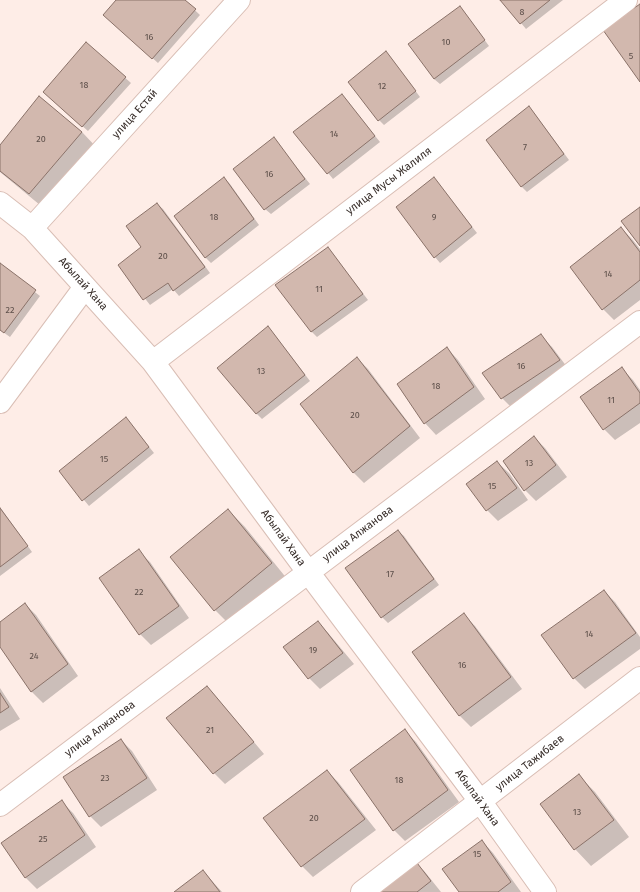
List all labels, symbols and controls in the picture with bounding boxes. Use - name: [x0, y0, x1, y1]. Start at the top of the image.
- house number: 8: [520, 7, 524, 17]
- house number: 16: [145, 32, 153, 42]
- house number: 10: [442, 37, 450, 47]
- house number: 5: [629, 51, 633, 61]
- house number: 18: [80, 80, 88, 90]
- house number: 12: [378, 81, 386, 91]
- street label: улица Естай: [109, 87, 161, 141]
- house number: 14: [330, 129, 338, 139]
- house number: 20: [36, 134, 46, 144]
- house number: 7: [523, 142, 527, 152]
- street label: улица Мусы Жалиля: [343, 144, 435, 218]
- house number: 16: [265, 169, 273, 179]
- house number: 18: [210, 212, 218, 222]
- house number: 9: [432, 212, 436, 222]
- house number: 20: [158, 251, 168, 261]
- street label: Абылай Хана: [56, 255, 110, 313]
- house number: 14: [604, 269, 612, 279]
- house number: 11: [315, 284, 323, 294]
- house number: 22: [6, 305, 14, 315]
- house number: 16: [517, 361, 525, 371]
- house number: 13: [257, 366, 265, 376]
- house number: 18: [432, 381, 440, 391]
- house number: 11: [607, 395, 615, 405]
- house number: 20: [350, 410, 360, 420]
- house number: 15: [100, 454, 108, 464]
- house number: 13: [525, 458, 533, 468]
- house number: 15: [488, 481, 496, 491]
- street label: улица Алжанова: [320, 503, 396, 565]
- street label: Абылай Хана: [258, 507, 308, 569]
- house number: 17: [386, 569, 394, 579]
- house number: 22: [135, 587, 143, 597]
- house number: 14: [585, 629, 593, 639]
- house number: 19: [309, 645, 317, 655]
- house number: 24: [30, 651, 38, 661]
- house number: 16: [458, 660, 466, 670]
- street label: улица Алжанова: [62, 698, 138, 760]
- house number: 21: [206, 725, 214, 735]
- street label: улица Тажибаев: [493, 732, 567, 794]
- street label: Абылай Хана: [452, 767, 502, 829]
- house number: 23: [101, 773, 109, 783]
- house number: 18: [395, 775, 403, 785]
- house number: 13: [573, 807, 581, 817]
- house number: 20: [309, 813, 319, 823]
- house number: 25: [39, 834, 47, 844]
- house number: 15: [473, 849, 481, 859]

